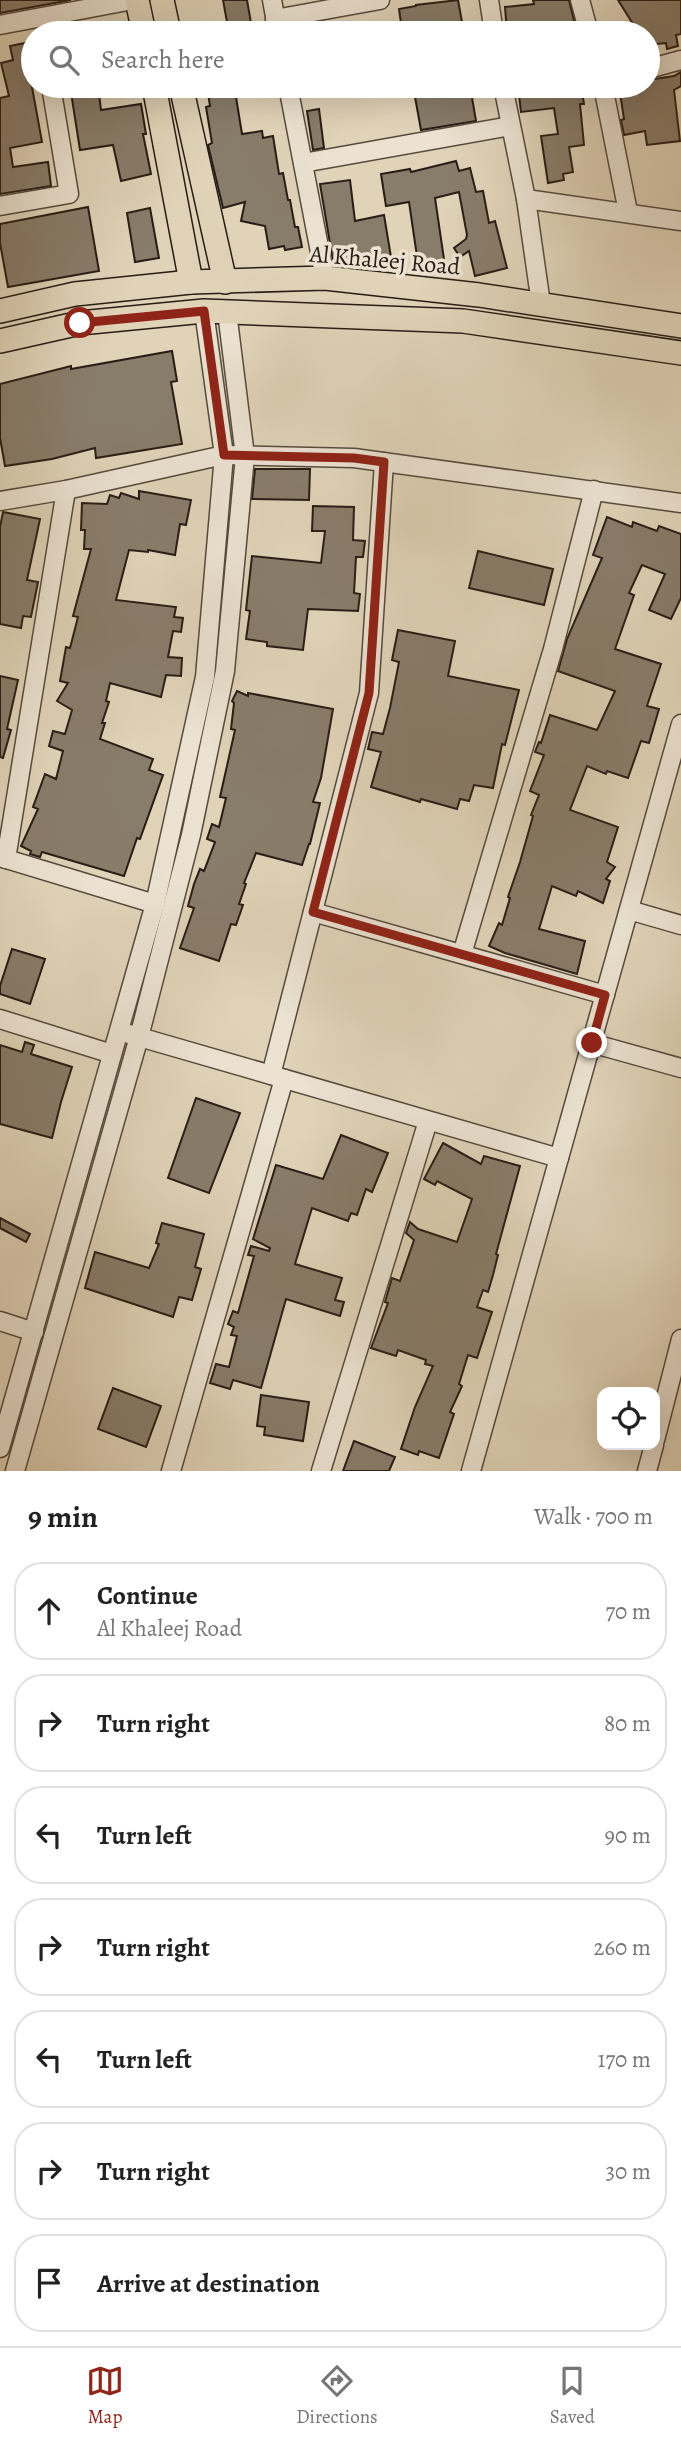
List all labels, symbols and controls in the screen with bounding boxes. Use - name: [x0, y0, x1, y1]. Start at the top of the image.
- search box: [21, 21, 660, 98]
- icon: search: [45, 41, 83, 79]
- text: Search here: [101, 42, 225, 77]
- street label: Al Khaleej Road: [307, 237, 462, 283]
- route start: [64, 307, 95, 338]
- route end: [576, 1027, 607, 1058]
- map controls: [597, 1387, 660, 1450]
- button: locate: [597, 1387, 660, 1450]
- text: 9 min: [28, 1497, 98, 1537]
- text: Walk · 700 m: [534, 1501, 653, 1532]
- text: Continue: [97, 1578, 198, 1613]
- icon: ahead: [30, 1592, 68, 1630]
- text: 70 m: [605, 1596, 651, 1627]
- text: Al Khaleej Road: [97, 1613, 242, 1644]
- icon: right: [30, 1704, 68, 1742]
- text: Turn right: [97, 1706, 210, 1741]
- text: 80 m: [604, 1708, 651, 1739]
- icon: left: [30, 1816, 68, 1854]
- text: Turn left: [97, 1818, 192, 1853]
- text: 90 m: [605, 1820, 651, 1851]
- icon: right: [30, 1928, 68, 1966]
- text: Turn right: [97, 1930, 210, 1965]
- text: 260 m: [593, 1932, 651, 1963]
- icon: left: [30, 2040, 68, 2078]
- text: Turn left: [97, 2042, 192, 2077]
- text: 170 m: [598, 2044, 651, 2075]
- icon: right: [30, 2152, 68, 2190]
- text: Turn right: [97, 2154, 210, 2189]
- text: 30 m: [605, 2156, 651, 2187]
- icon: arrive: [30, 2264, 68, 2302]
- text: Arrive at destination: [97, 2266, 320, 2301]
- tab: Map: [86, 2362, 124, 2430]
- tab: Directions: [296, 2362, 378, 2430]
- tab: Saved: [550, 2362, 595, 2430]

